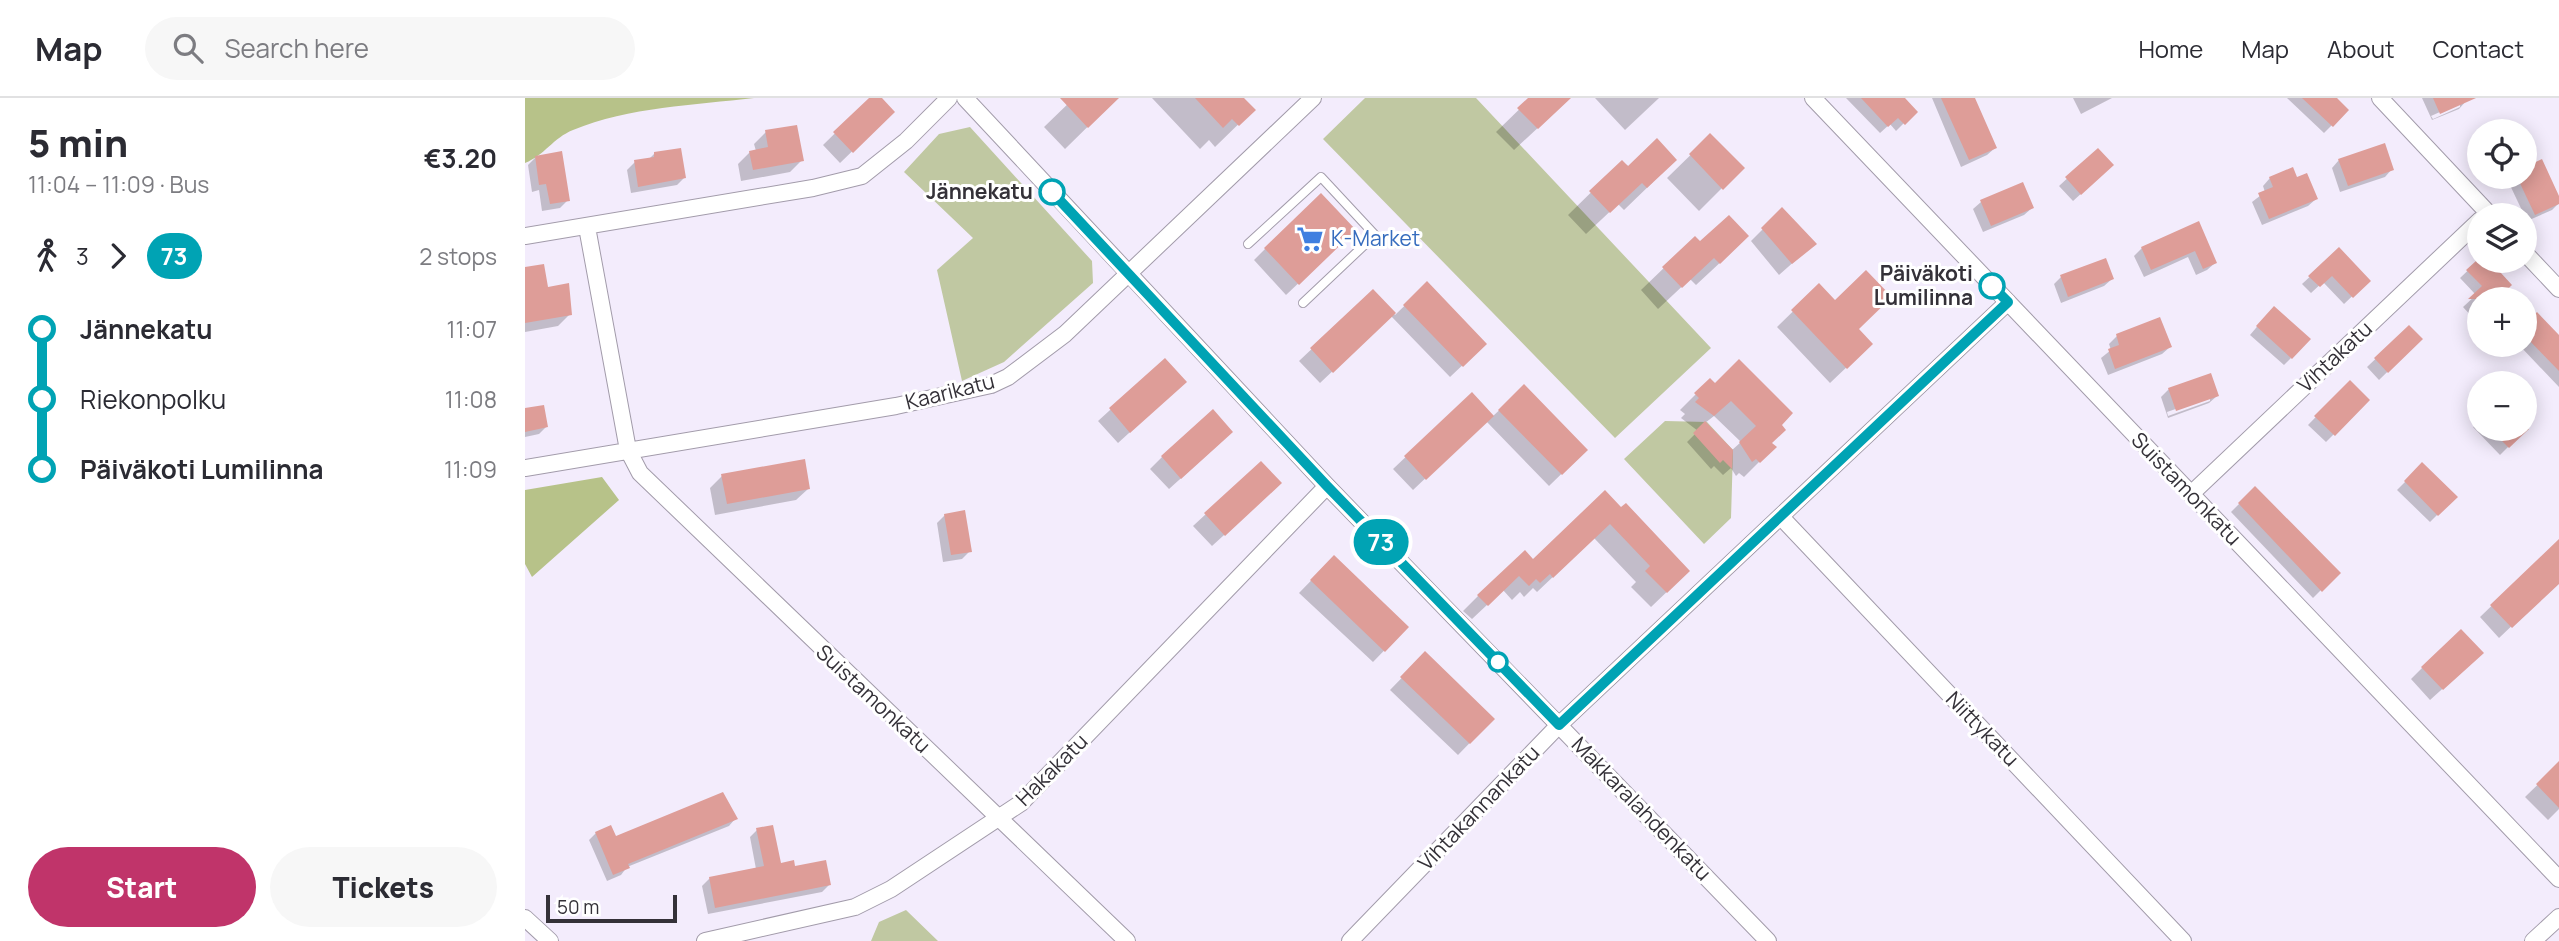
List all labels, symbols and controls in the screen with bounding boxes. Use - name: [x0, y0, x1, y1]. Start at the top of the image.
- search box: [145, 17, 635, 80]
- text: Map: [35, 26, 103, 71]
- icon: search: [169, 29, 207, 67]
- text: Search here: [225, 30, 369, 66]
- text: Home: [2138, 32, 2203, 65]
- text: Map: [2241, 32, 2289, 65]
- text: About: [2327, 32, 2395, 65]
- text: Contact: [2433, 32, 2524, 65]
- text: 5 min: [28, 116, 128, 168]
- map controls: [2467, 119, 2537, 441]
- button: locate: [2467, 119, 2537, 189]
- text: €3.20: [424, 140, 497, 176]
- text: 11:04 – 11:09 · Bus: [28, 168, 209, 200]
- place label: Jännekatu: [926, 177, 1033, 205]
- marker: Jännekatu: [1039, 179, 1065, 205]
- button: layers: [2467, 203, 2537, 273]
- supermarket icon: K-Market: [1295, 224, 1325, 254]
- place label: K-Market: [1331, 224, 1420, 252]
- icon: walk: [28, 237, 66, 275]
- icon: forward: [99, 237, 137, 275]
- text: 73: [161, 239, 188, 272]
- text: 3: [76, 240, 89, 272]
- text: 2 stops: [419, 240, 497, 272]
- place label: Päiväkoti Lumilinna: [1874, 259, 1973, 311]
- marker: Päiväkoti Lumilinna: [1979, 273, 2005, 299]
- button: +: [2467, 287, 2537, 357]
- text: Jännekatu: [80, 311, 212, 347]
- text: 11:07: [447, 313, 497, 345]
- street label: Vihtakatu: [2291, 314, 2378, 398]
- street label: Kaarikatu: [902, 366, 997, 416]
- button: −: [2467, 371, 2537, 441]
- text: Riekonpolku: [80, 381, 226, 417]
- text: 11:08: [445, 383, 497, 415]
- street label: Suistamonkatu: [2126, 426, 2248, 551]
- text: Päiväkoti Lumilinna: [80, 451, 324, 487]
- text: 11:09: [444, 453, 497, 485]
- line badge: 73: [1349, 519, 1413, 565]
- text: 73: [1368, 525, 1394, 558]
- street label: Suistamonkatu: [810, 638, 937, 759]
- unlabelled marker: [1488, 652, 1508, 672]
- street label: Niittykatu: [1940, 685, 2025, 772]
- street label: Hakakatu: [1009, 727, 1093, 811]
- street label: Makkaralahdenkatu: [1566, 730, 1718, 886]
- street label: Vihtakannankatu: [1411, 739, 1545, 876]
- button: Start: [28, 847, 256, 927]
- button: Tickets: [270, 847, 497, 927]
- scale bar: [546, 892, 677, 924]
- text: 50 m: [557, 894, 599, 920]

